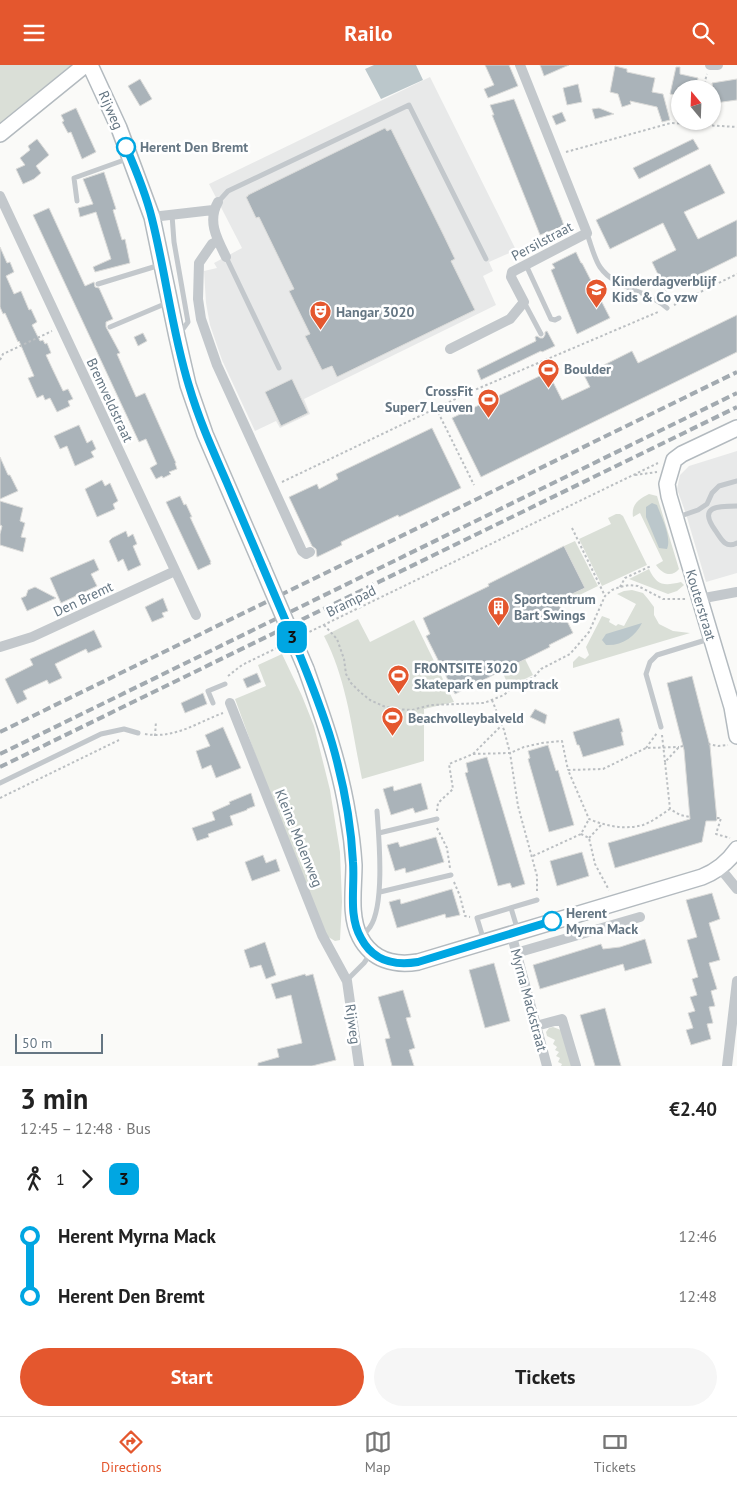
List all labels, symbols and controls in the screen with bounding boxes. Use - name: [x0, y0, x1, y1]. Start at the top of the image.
- icon: menu: [20, 19, 48, 47]
- text: Railo: [344, 19, 393, 47]
- icon: search: [689, 19, 717, 47]
- north arrow: [671, 80, 721, 130]
- map controls: [671, 80, 721, 130]
- street label: Rijweg: [95, 88, 127, 132]
- marker: Herent Den Bremt: [116, 137, 136, 157]
- place label: Herent Den Bremt: [140, 138, 248, 156]
- street label: Persilstraat: [508, 217, 576, 265]
- place label: Kinderdagverblijf Kids & Co vzw: [612, 272, 717, 306]
- school or university icon: Kinderdagverblijf Kids & Co vzw: [584, 277, 608, 308]
- theatre icon: Hangar 3020: [308, 300, 332, 331]
- place label: Hangar 3020: [336, 303, 414, 321]
- street label: Bremveldstraat: [83, 355, 137, 445]
- sports icon: Boulder: [536, 357, 560, 388]
- place label: Boulder: [564, 360, 611, 378]
- place label: CrossFit Super7 Leuven: [385, 382, 473, 416]
- sports icon: CrossFit Super7 Leuven: [477, 387, 501, 418]
- street label: Kouterstraat: [682, 567, 720, 643]
- street label: Den Bremt: [50, 577, 116, 621]
- street label: Brampad: [323, 581, 379, 621]
- place label: Sportcentrum Bart Swings: [514, 590, 596, 624]
- building icon: Sportcentrum Bart Swings: [486, 595, 510, 626]
- line badge: 3: [276, 621, 308, 653]
- text: 3: [287, 625, 297, 648]
- place label: FRONTSITE 3020 Skatepark en pumptrack: [414, 659, 559, 693]
- sports icon: FRONTSITE 3020 Skatepark en pumptrack: [386, 664, 410, 695]
- sports icon: Beachvolleybalveld: [380, 706, 404, 737]
- place label: Beachvolleybalveld: [408, 709, 524, 727]
- street label: Kleine Molenweg: [271, 786, 327, 890]
- place label: Herent Myrna Mack: [566, 904, 638, 938]
- marker: Herent Myrna Mack: [542, 911, 562, 931]
- street label: Myrna Mackstraat: [507, 947, 551, 1054]
- street label: Rijweg: [341, 1003, 365, 1045]
- scale bar: [15, 1031, 102, 1054]
- text: 50 m: [22, 1034, 52, 1052]
- text: 3 min: [20, 1080, 88, 1117]
- text: €2.40: [669, 1097, 717, 1121]
- text: 12:45 – 12:48 · Bus: [20, 1118, 151, 1138]
- icon: walk: [20, 1165, 48, 1193]
- icon: forward: [73, 1165, 101, 1193]
- text: 3: [119, 1167, 129, 1190]
- text: 1: [56, 1169, 65, 1189]
- text: Herent Myrna Mack: [58, 1224, 216, 1248]
- text: 12:46: [679, 1226, 717, 1246]
- text: Herent Den Bremt: [58, 1284, 205, 1308]
- text: 12:48: [679, 1286, 717, 1306]
- button: Start: [20, 1348, 364, 1406]
- button: Tickets: [374, 1348, 717, 1406]
- tab: Directions: [101, 1428, 162, 1476]
- tab: Map: [364, 1428, 392, 1476]
- tab: Tickets: [594, 1428, 636, 1476]

